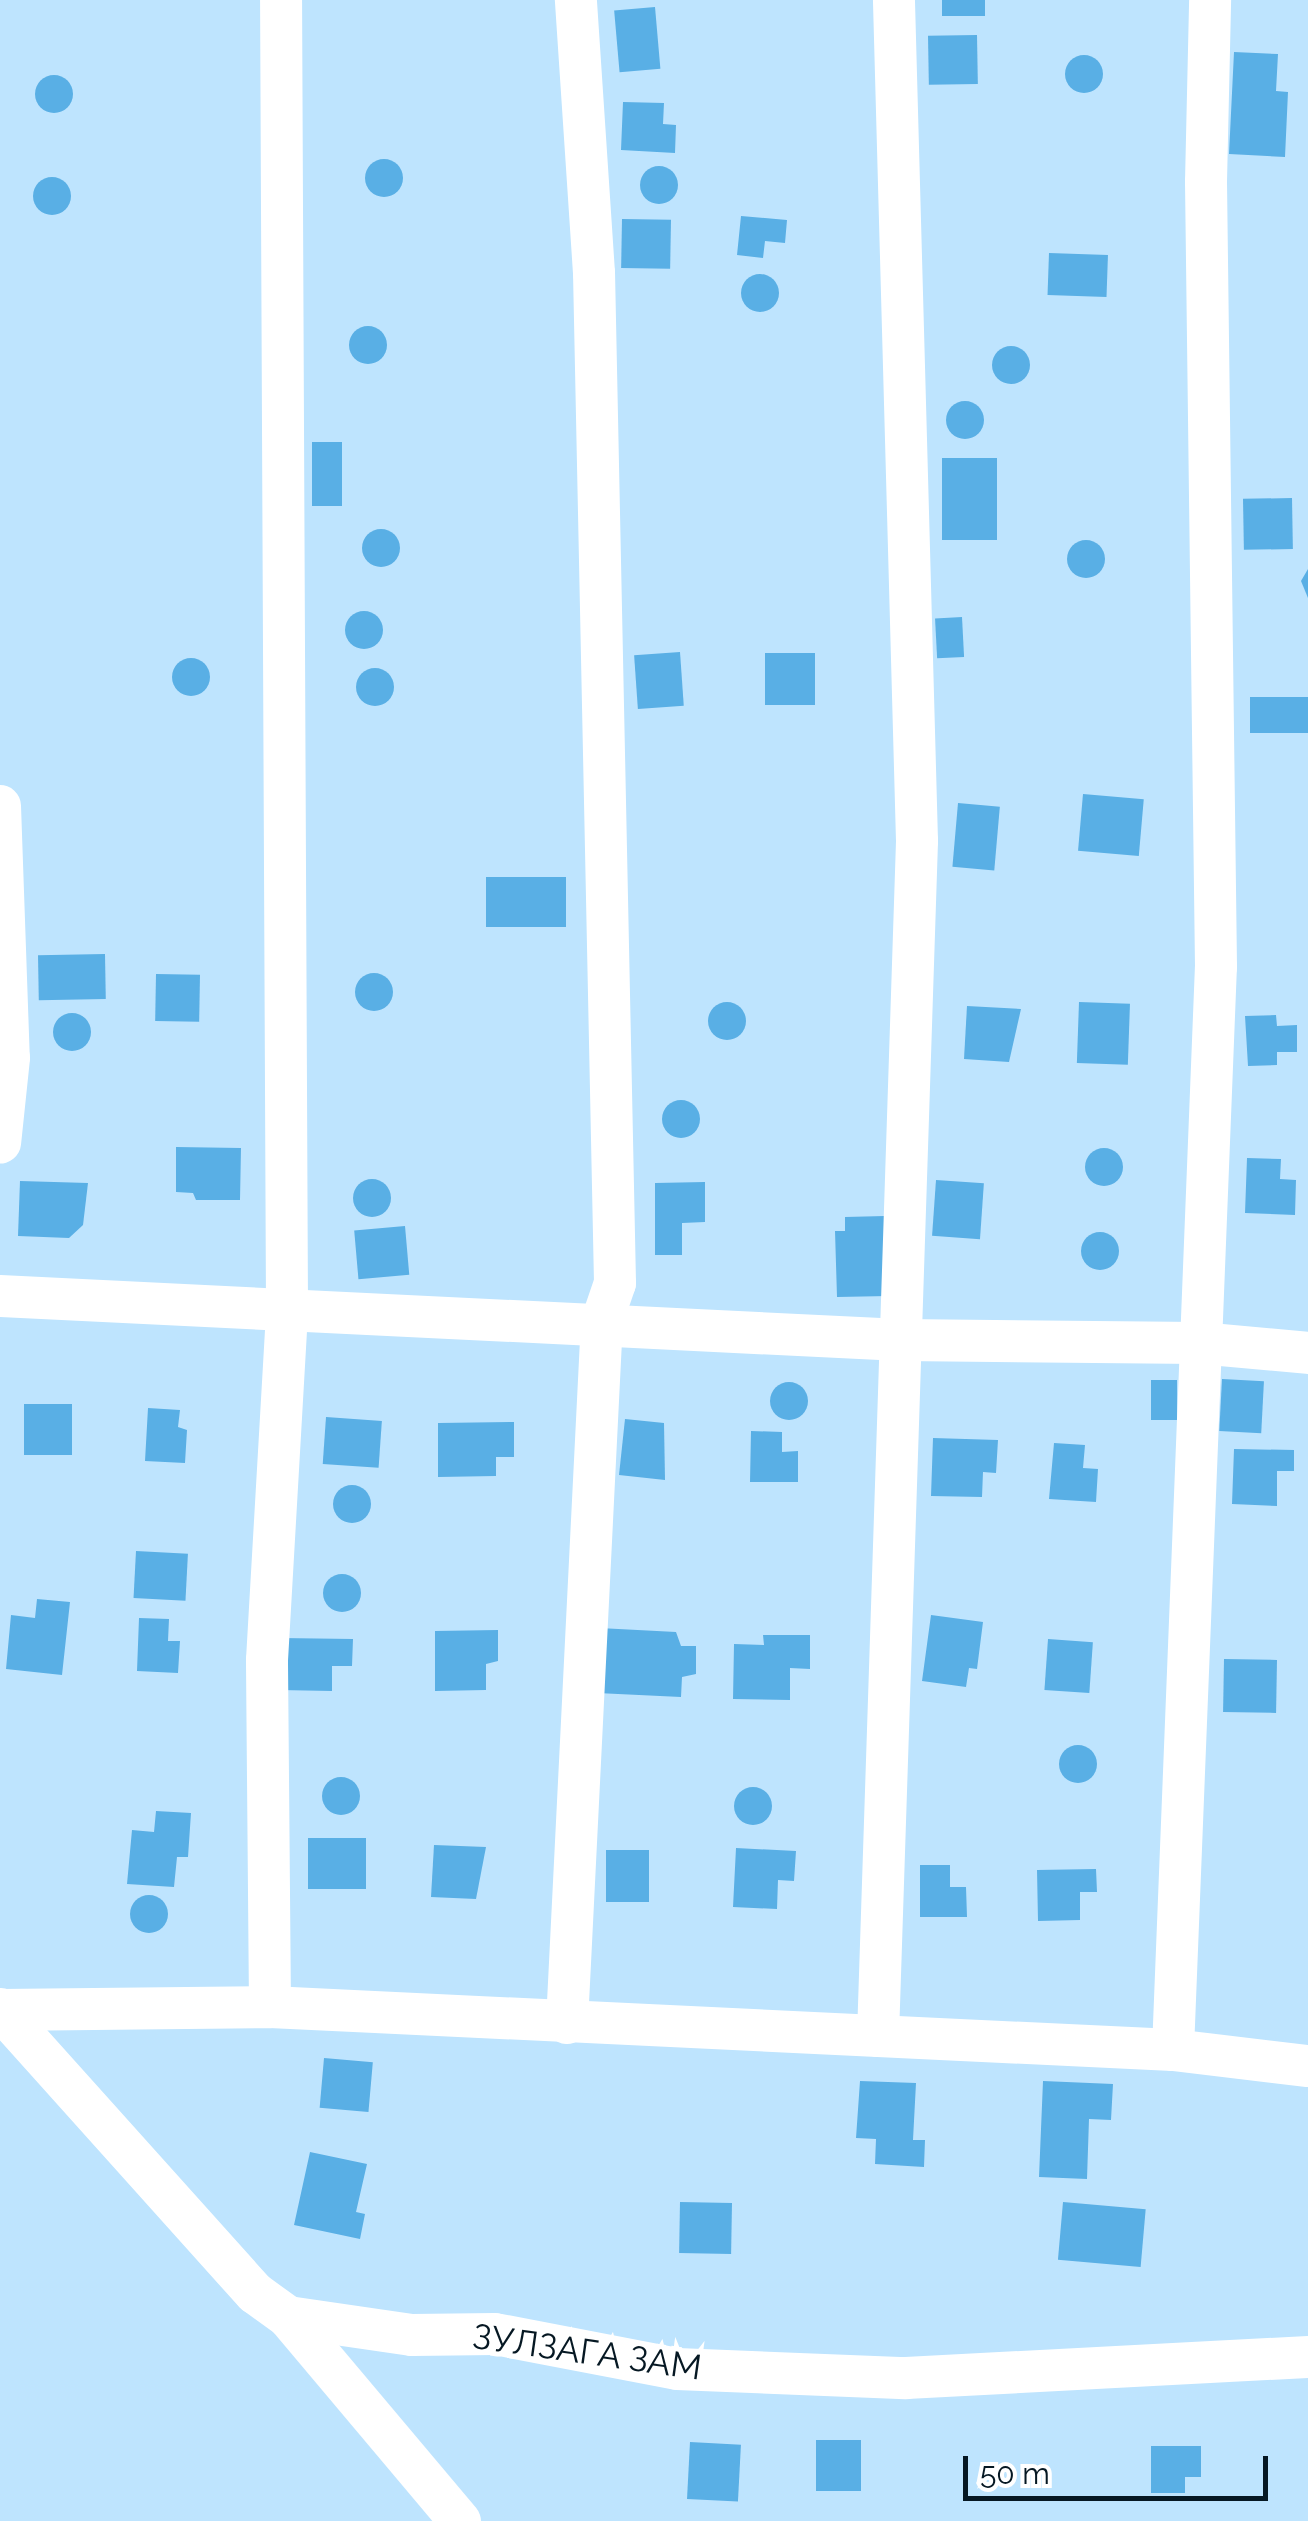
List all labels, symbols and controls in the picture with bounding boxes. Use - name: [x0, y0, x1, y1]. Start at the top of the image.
- street label: ЗУЛЗАГА ЗАМ: [469, 2315, 705, 2389]
- scale bar: [968, 2436, 1273, 2498]
- text: 50 m: [980, 2456, 1050, 2491]

